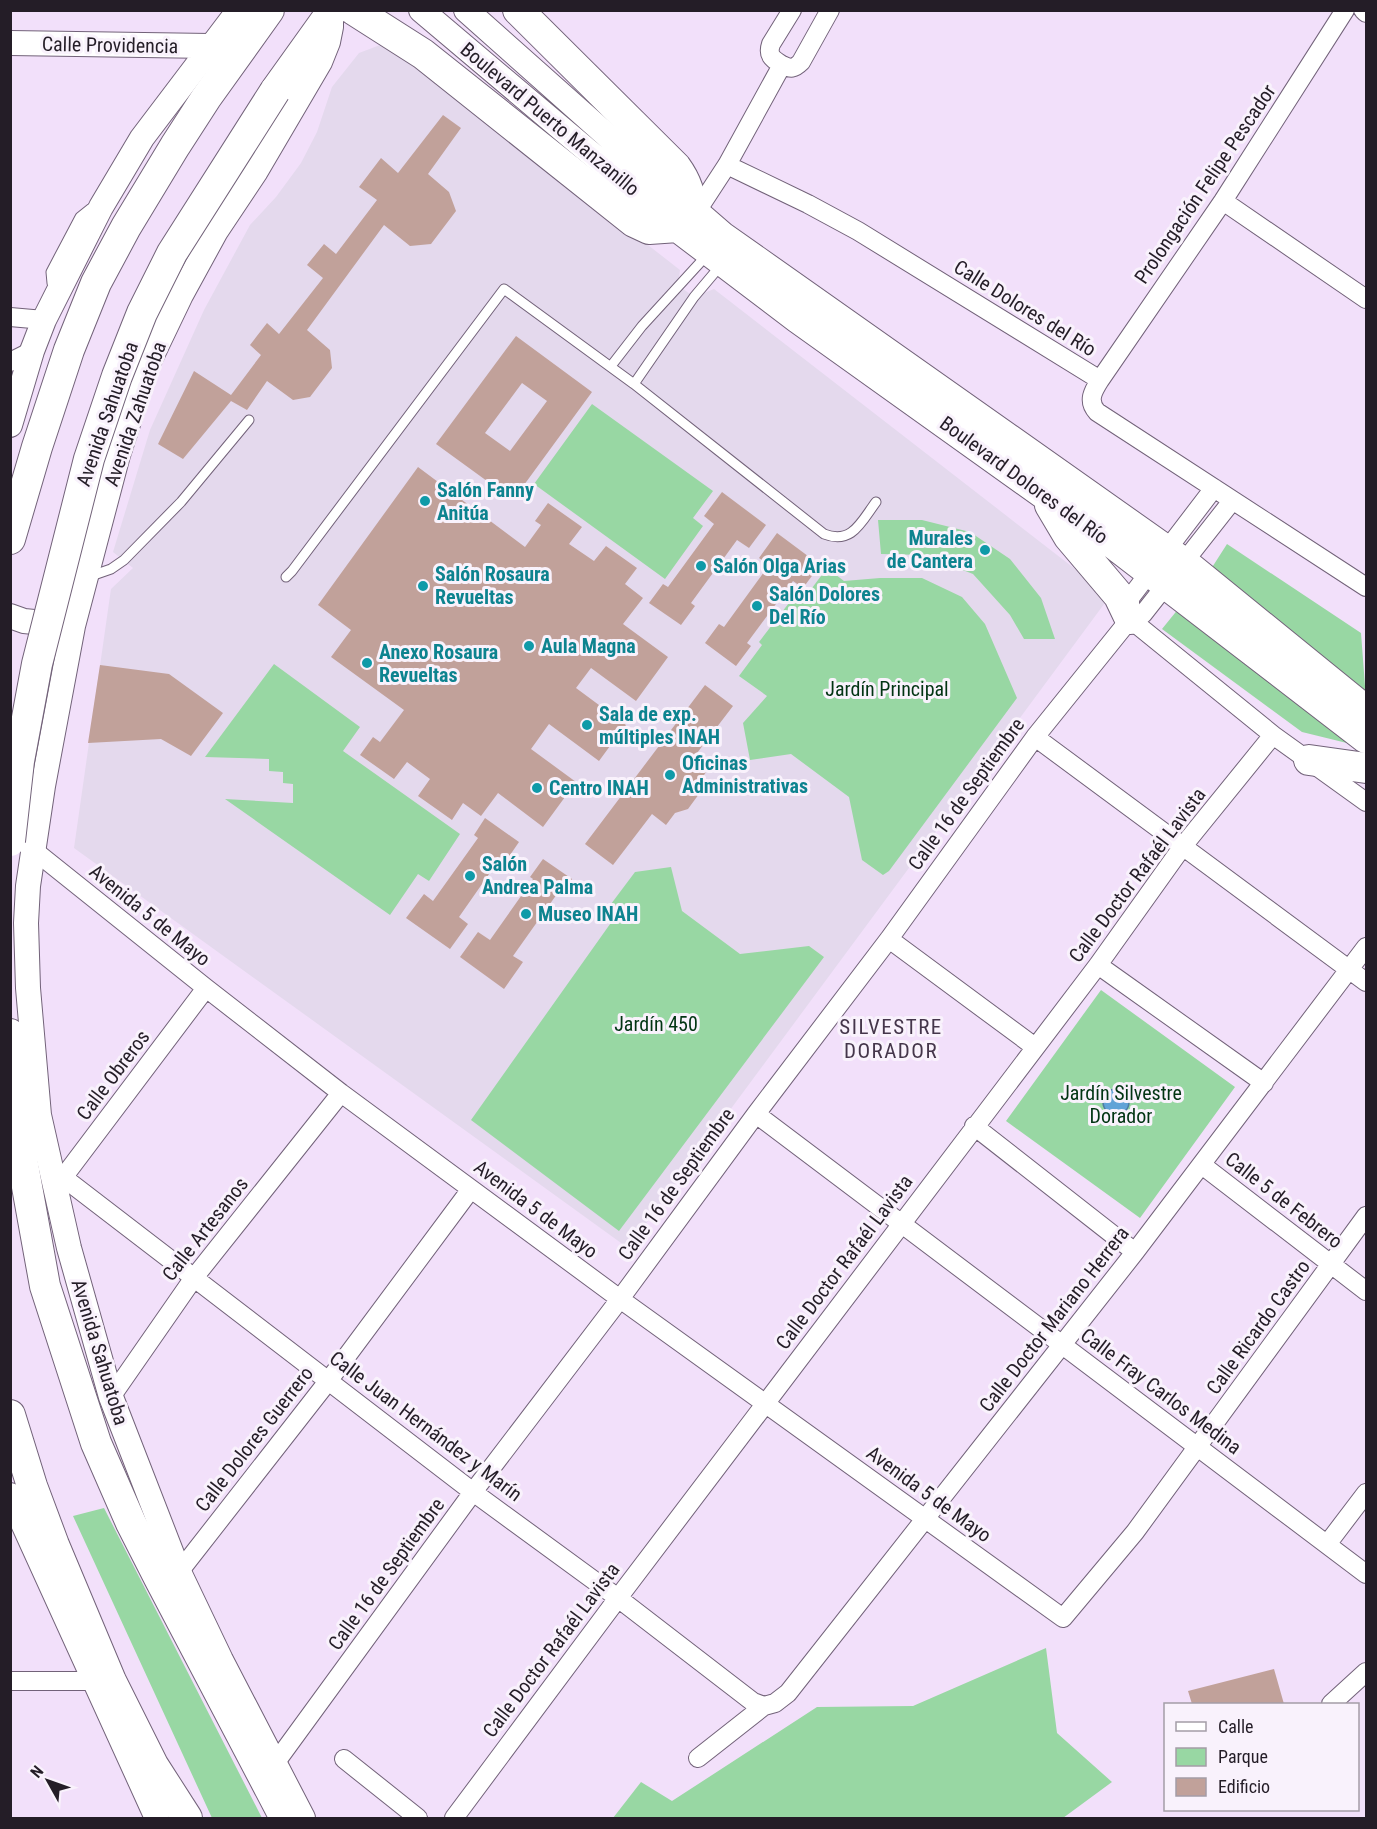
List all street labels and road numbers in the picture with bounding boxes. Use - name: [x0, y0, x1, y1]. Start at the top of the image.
- street label: Calle Providencia: [42, 32, 178, 58]
- street label: Boulevard Puerto Manzanillo: [456, 37, 644, 201]
- street label: Prolongación Felipe Pescador: [1129, 80, 1281, 288]
- street label: Calle Dolores del Río: [950, 255, 1100, 361]
- street label: Avenida Sahuatoba: [71, 339, 143, 489]
- street label: Avenida Zahuatoba: [99, 339, 171, 489]
- street label: Boulevard Dolores del Río: [935, 411, 1113, 549]
- street label: Calle 16 de Septiembre: [903, 713, 1029, 875]
- street label: Calle Doctor Rafaél Lavista: [1063, 783, 1211, 967]
- street label: Avenida 5 de Mayo: [85, 859, 215, 971]
- street label: Calle Obreros: [71, 1025, 155, 1125]
- street label: Calle 16 de Septiembre: [613, 1103, 739, 1265]
- street label: Calle 5 de Febrero: [1221, 1147, 1347, 1253]
- street label: Avenida 5 de Mayo: [470, 1155, 602, 1263]
- street label: Calle Doctor Rafaél Lavista: [770, 1170, 918, 1354]
- street label: Calle Artesanos: [157, 1172, 253, 1286]
- street label: Calle Doctor Mariano Herrera: [974, 1221, 1134, 1417]
- street label: Calle Ricardo Castro: [1201, 1255, 1315, 1399]
- street label: Avenida Sahuatoba: [66, 1276, 134, 1428]
- street label: Calle Fray Carlos Medina: [1076, 1323, 1246, 1459]
- street label: Calle Juan Hernández y Marín: [325, 1346, 527, 1506]
- street label: Calle Dolores Guerrero: [190, 1362, 318, 1516]
- street label: Avenida 5 de Mayo: [862, 1441, 996, 1547]
- street label: Calle 16 de Septiembre: [323, 1493, 449, 1655]
- street label: Calle Doctor Rafaél Lavista: [477, 1558, 625, 1742]

